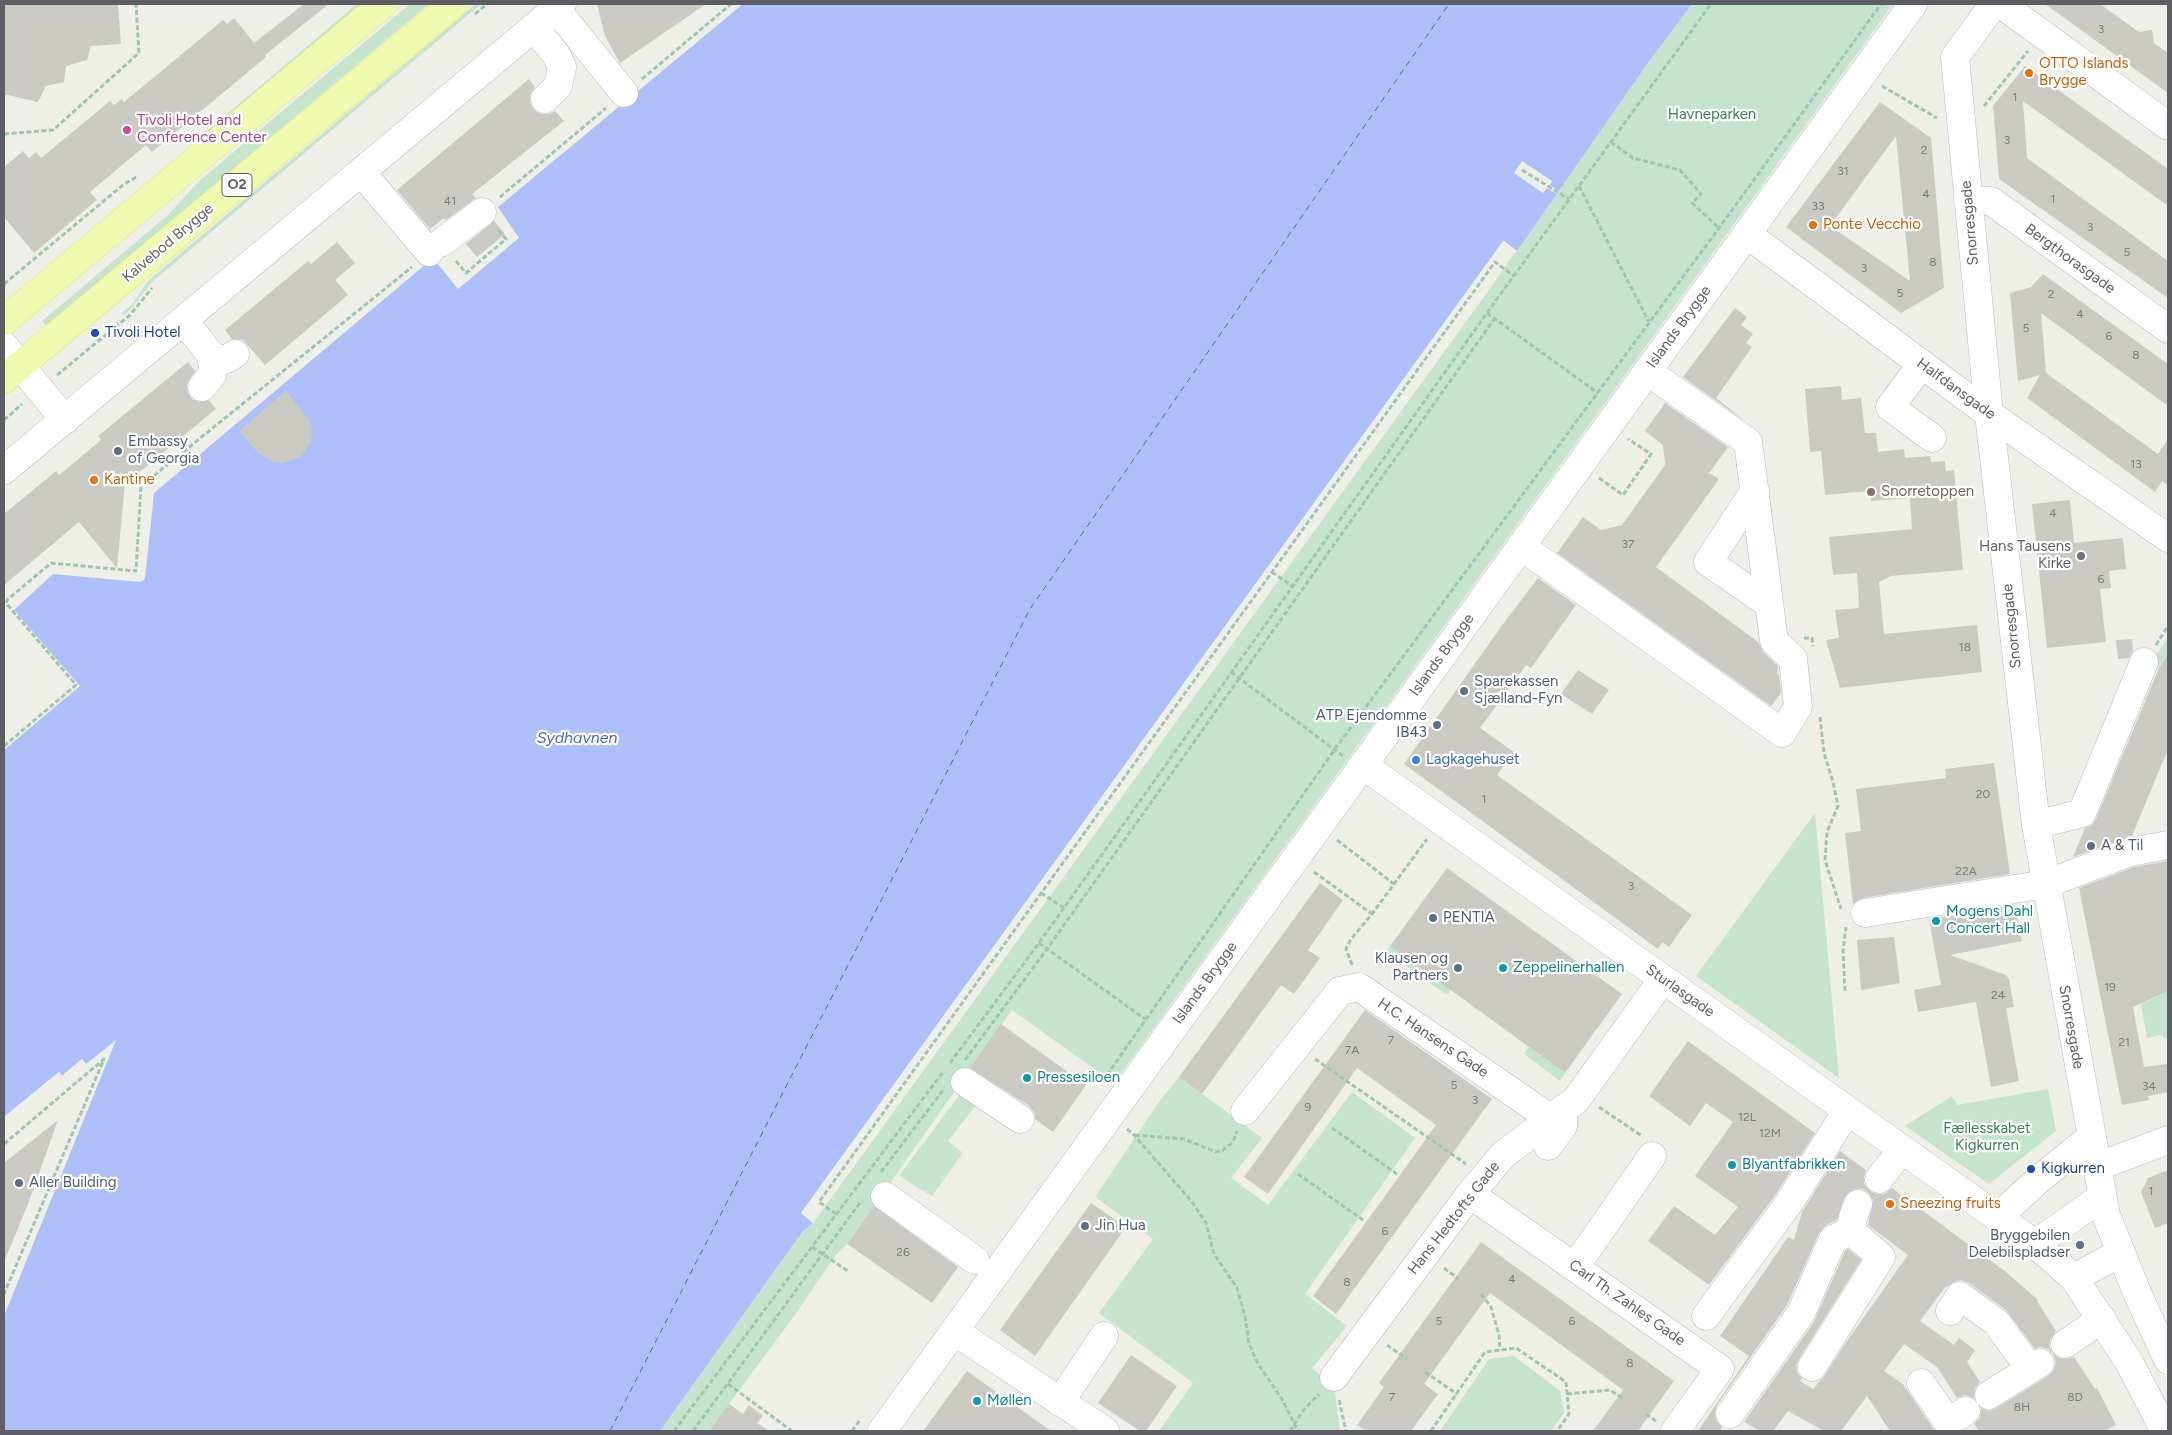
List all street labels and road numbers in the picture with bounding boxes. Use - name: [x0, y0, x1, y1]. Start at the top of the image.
- road number: O2: [222, 174, 252, 196]
- street label: Snorresgade: [1957, 180, 1983, 266]
- street label: Kalvebod Brygge: [119, 200, 217, 286]
- street label: Bergthorasgade: [2021, 220, 2119, 298]
- street label: Islands Brygge: [1643, 282, 1715, 372]
- street label: Halfdansgade: [1913, 354, 1999, 424]
- street label: Snorresgade: [1999, 583, 2025, 669]
- street label: Islands Brygge: [1406, 610, 1478, 700]
- street label: Islands Brygge: [1169, 938, 1241, 1028]
- street label: Sturlasgade: [1642, 961, 1718, 1021]
- street label: Snorresgade: [2055, 984, 2087, 1070]
- street label: H.C. Hansens Gade: [1374, 994, 1492, 1082]
- street label: Hans Hedtofts Gade: [1404, 1158, 1504, 1278]
- street label: Carl Th. Zahles Gade: [1565, 1256, 1689, 1350]

